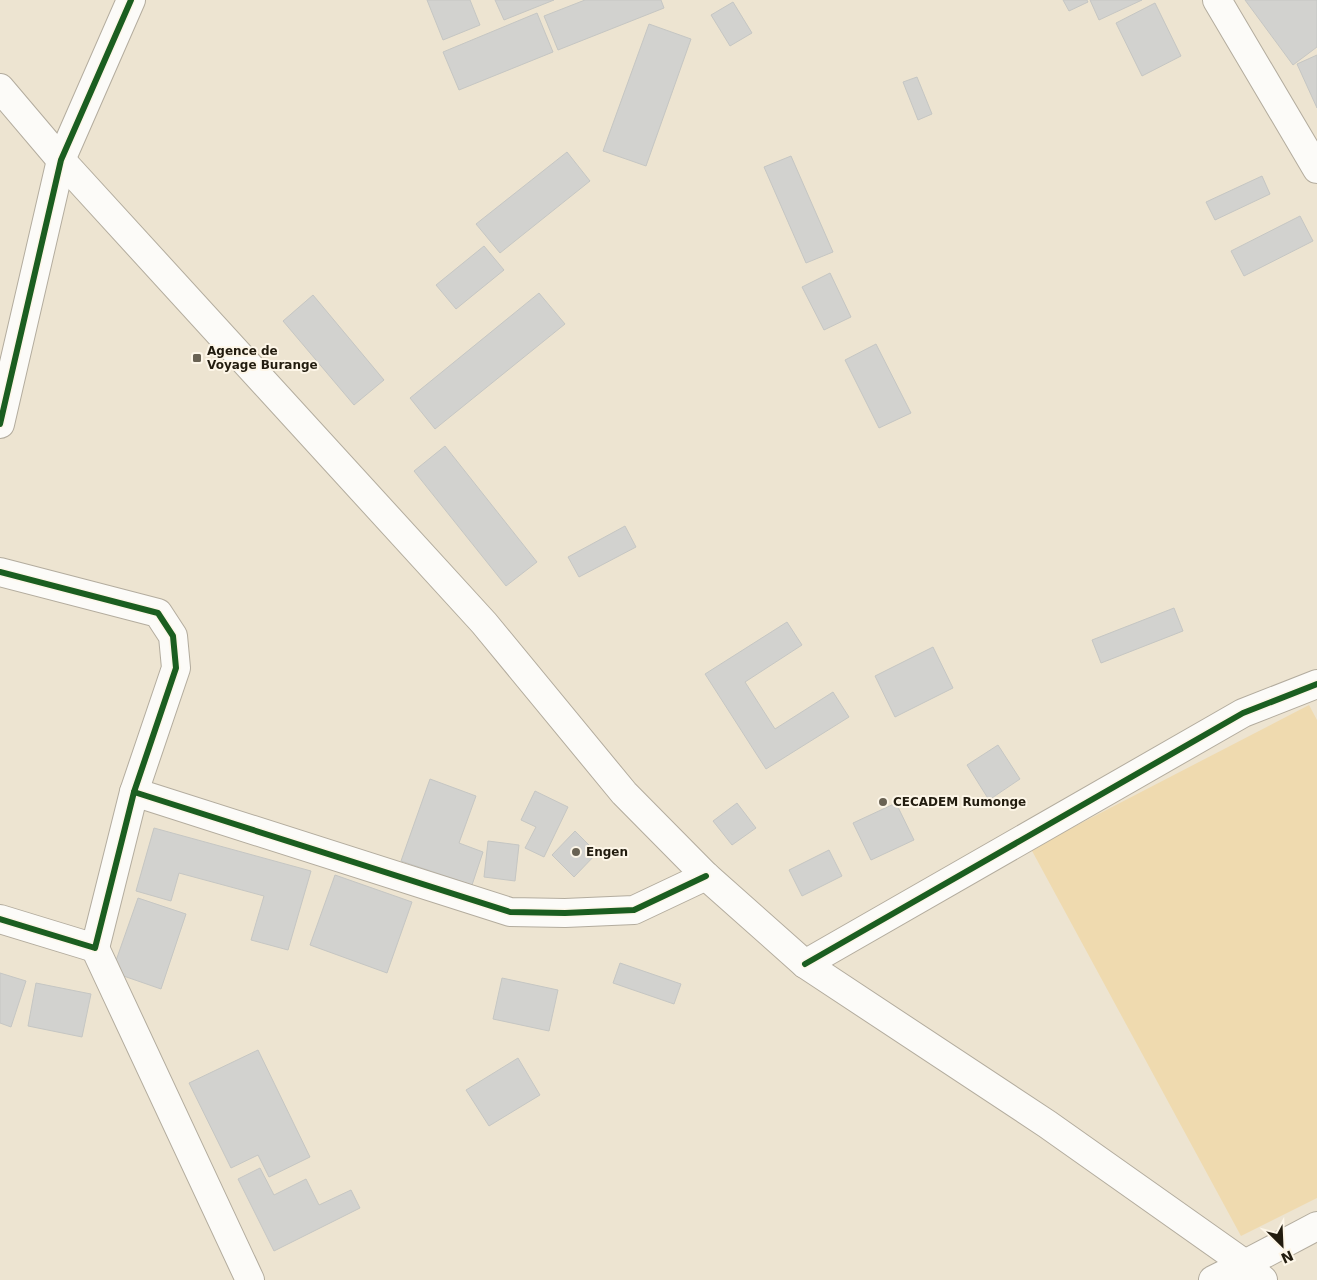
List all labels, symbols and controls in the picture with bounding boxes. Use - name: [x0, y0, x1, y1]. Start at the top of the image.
- place label: Agence de Voyage Burange: [207, 344, 318, 372]
- marker: Agence de Voyage Burange: [191, 352, 203, 364]
- place label: CECADEM Rumonge: [893, 795, 1026, 809]
- marker: CECADEM Rumonge: [877, 796, 889, 808]
- place label: Engen: [586, 845, 628, 859]
- marker: Engen: [570, 846, 582, 858]
- north arrow: [1257, 1220, 1307, 1270]
- text: N: [1279, 1247, 1296, 1267]

